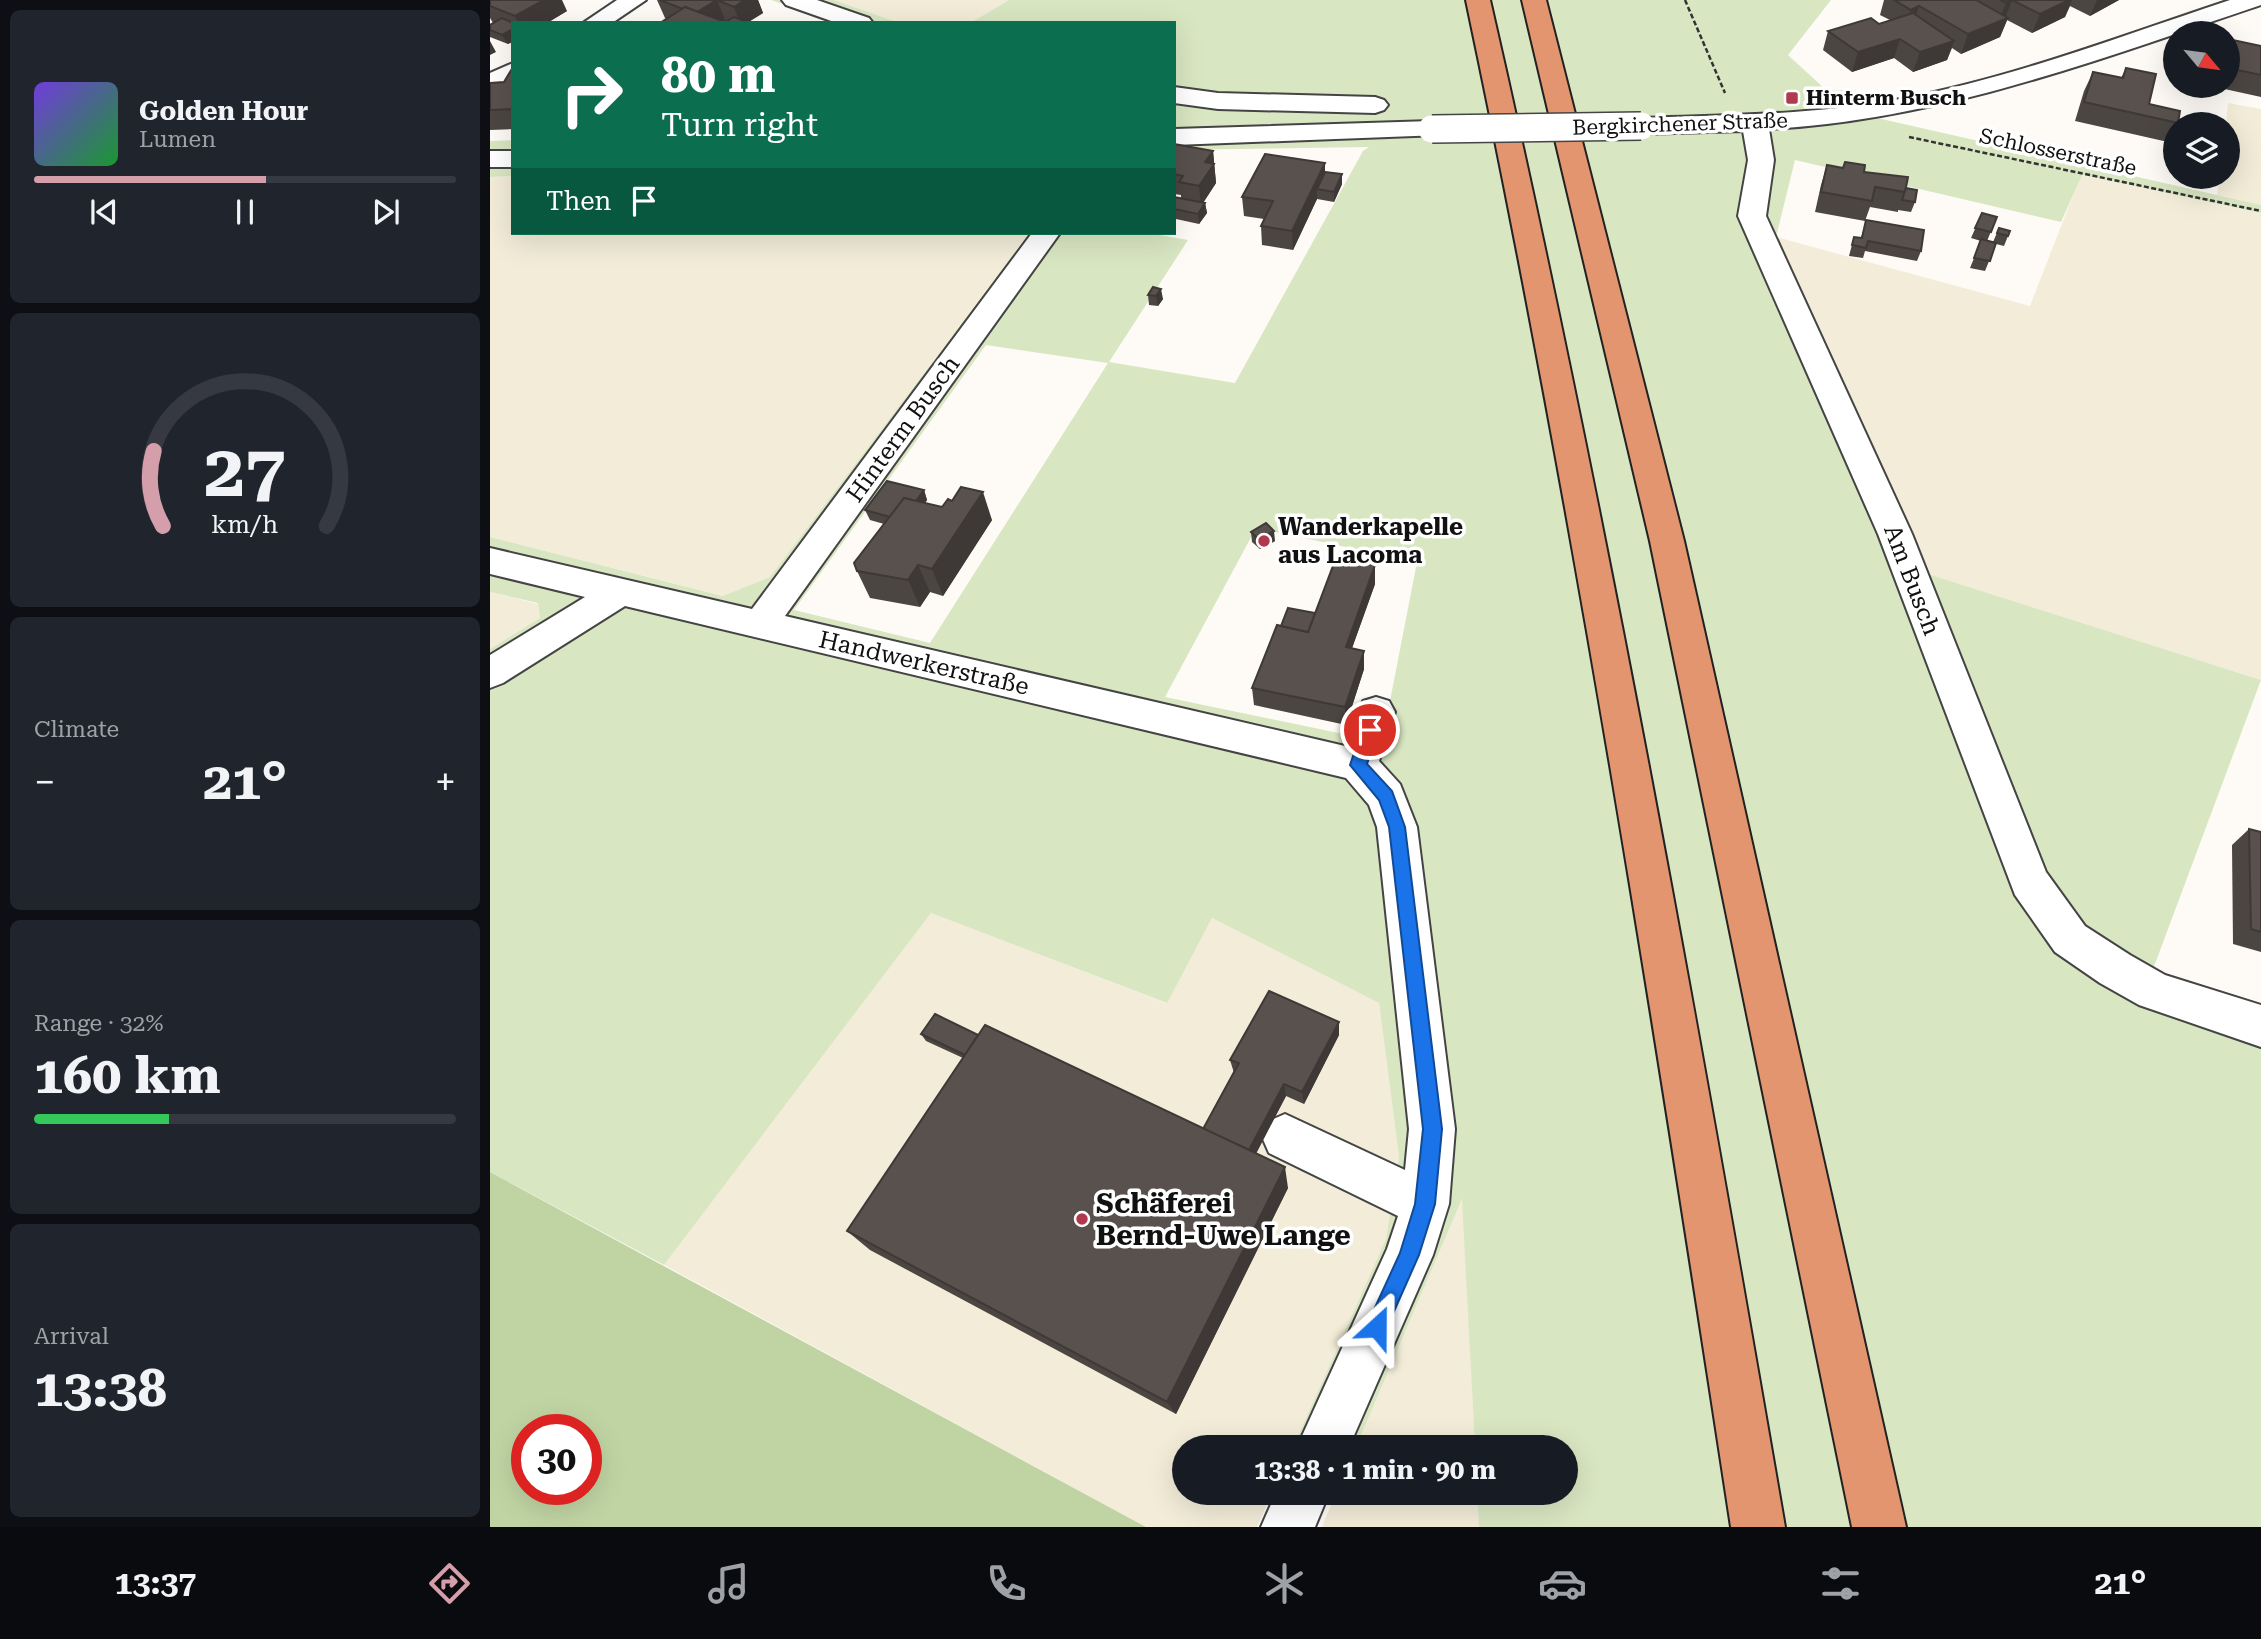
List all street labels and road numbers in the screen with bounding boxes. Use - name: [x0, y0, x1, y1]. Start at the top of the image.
- street label: Bergkirchener Straße: [1572, 108, 1788, 140]
- street label: Schlosserstraße: [1977, 124, 2139, 180]
- street label: Hinterm Busch: [841, 350, 965, 508]
- street label: Am Busch: [1878, 521, 1946, 639]
- street label: Handwerkerstraße: [816, 625, 1032, 701]

